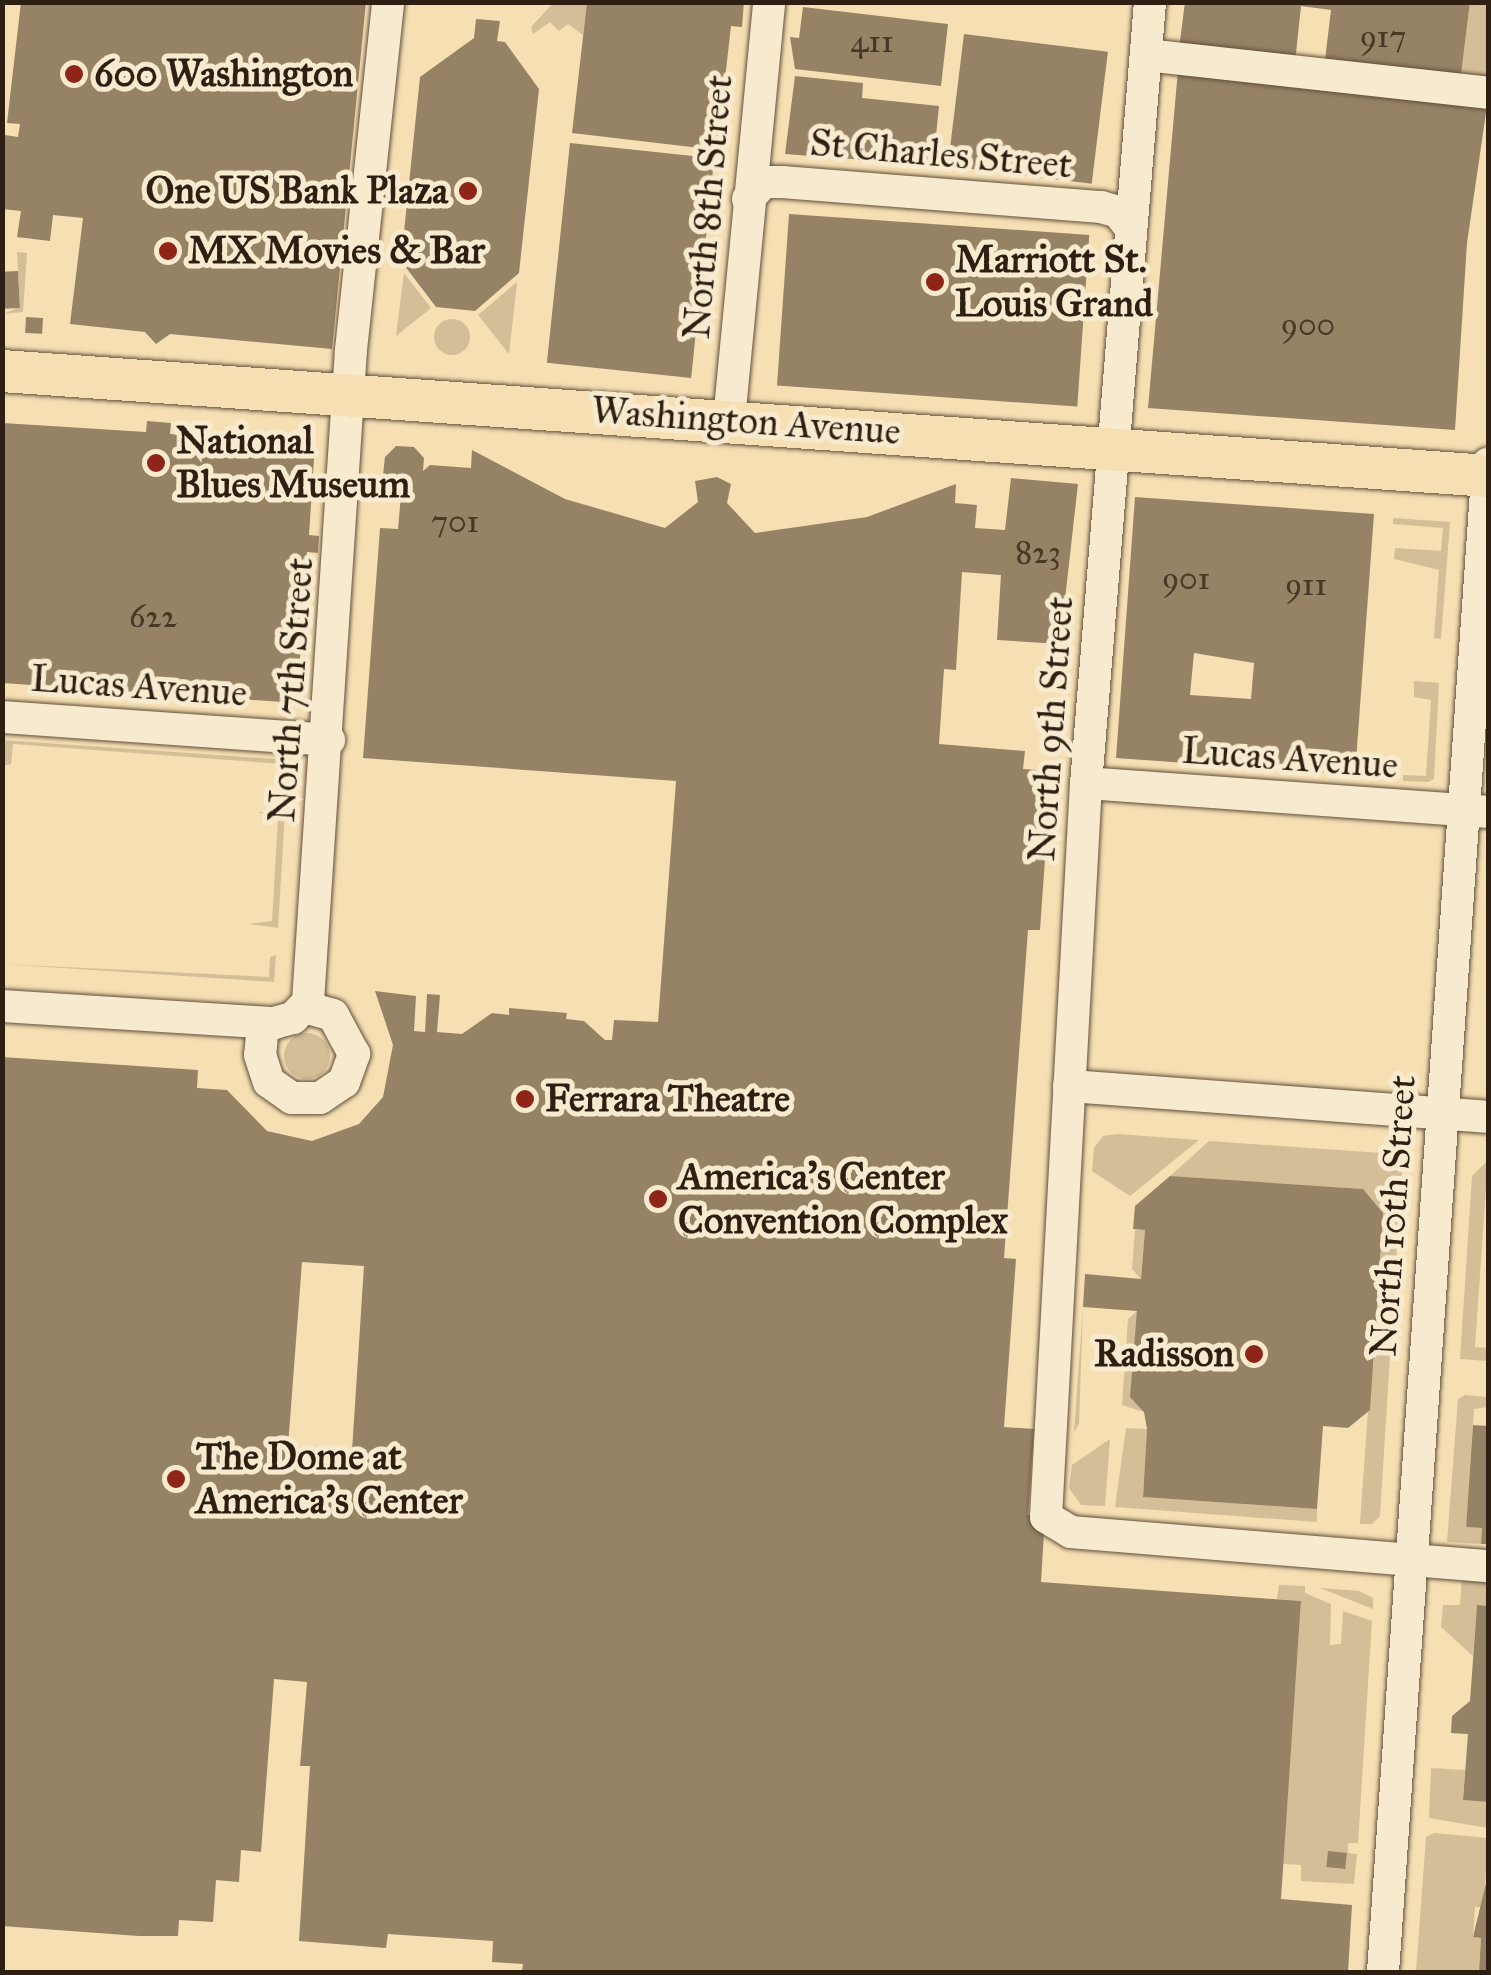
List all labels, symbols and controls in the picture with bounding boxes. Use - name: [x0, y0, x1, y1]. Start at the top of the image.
- house number: 917: [1360, 18, 1406, 56]
- house number: 411: [850, 23, 894, 61]
- place label: 600 Washington: [94, 51, 353, 97]
- marker: 600 Washington: [63, 63, 85, 85]
- street label: North 8th Street: [674, 73, 742, 341]
- street label: St Charles Street: [808, 120, 1074, 188]
- place label: One US Bank Plaza: [145, 168, 448, 214]
- marker: One US Bank Plaza: [457, 180, 479, 202]
- place label: MX Movies & Bar: [188, 228, 485, 274]
- place label: Marriott St. Louis Grand: [955, 237, 1153, 326]
- marker: MX Movies & Bar: [157, 240, 179, 262]
- marker: Marriott St. Louis Grand: [924, 271, 946, 293]
- house number: 900: [1281, 306, 1335, 344]
- street label: Washington Avenue: [590, 387, 902, 455]
- place label: National Blues Museum: [176, 418, 410, 508]
- marker: National Blues Museum: [145, 452, 167, 474]
- house number: 701: [431, 503, 479, 541]
- house number: 823: [1015, 534, 1061, 572]
- street label: North 7th Street: [259, 556, 323, 824]
- house number: 901: [1162, 560, 1210, 598]
- house number: 911: [1285, 566, 1327, 604]
- street label: North 9th Street: [1019, 595, 1083, 863]
- house number: 622: [129, 598, 177, 636]
- street label: Lucas Avenue: [29, 656, 249, 716]
- street label: Lucas Avenue: [1180, 728, 1400, 788]
- street label: North 10th Street: [1360, 1074, 1426, 1358]
- place label: Ferrara Theatre: [545, 1076, 790, 1122]
- marker: Ferrara Theatre: [514, 1088, 536, 1110]
- place label: America’s Center Convention Complex: [678, 1154, 1008, 1244]
- marker: America’s Center Convention Complex: [647, 1188, 669, 1210]
- place label: Radisson: [1094, 1331, 1234, 1377]
- marker: Radisson: [1243, 1343, 1265, 1365]
- place label: The Dome at America's Center: [196, 1434, 463, 1524]
- marker: The Dome at America's Center: [165, 1468, 187, 1490]

